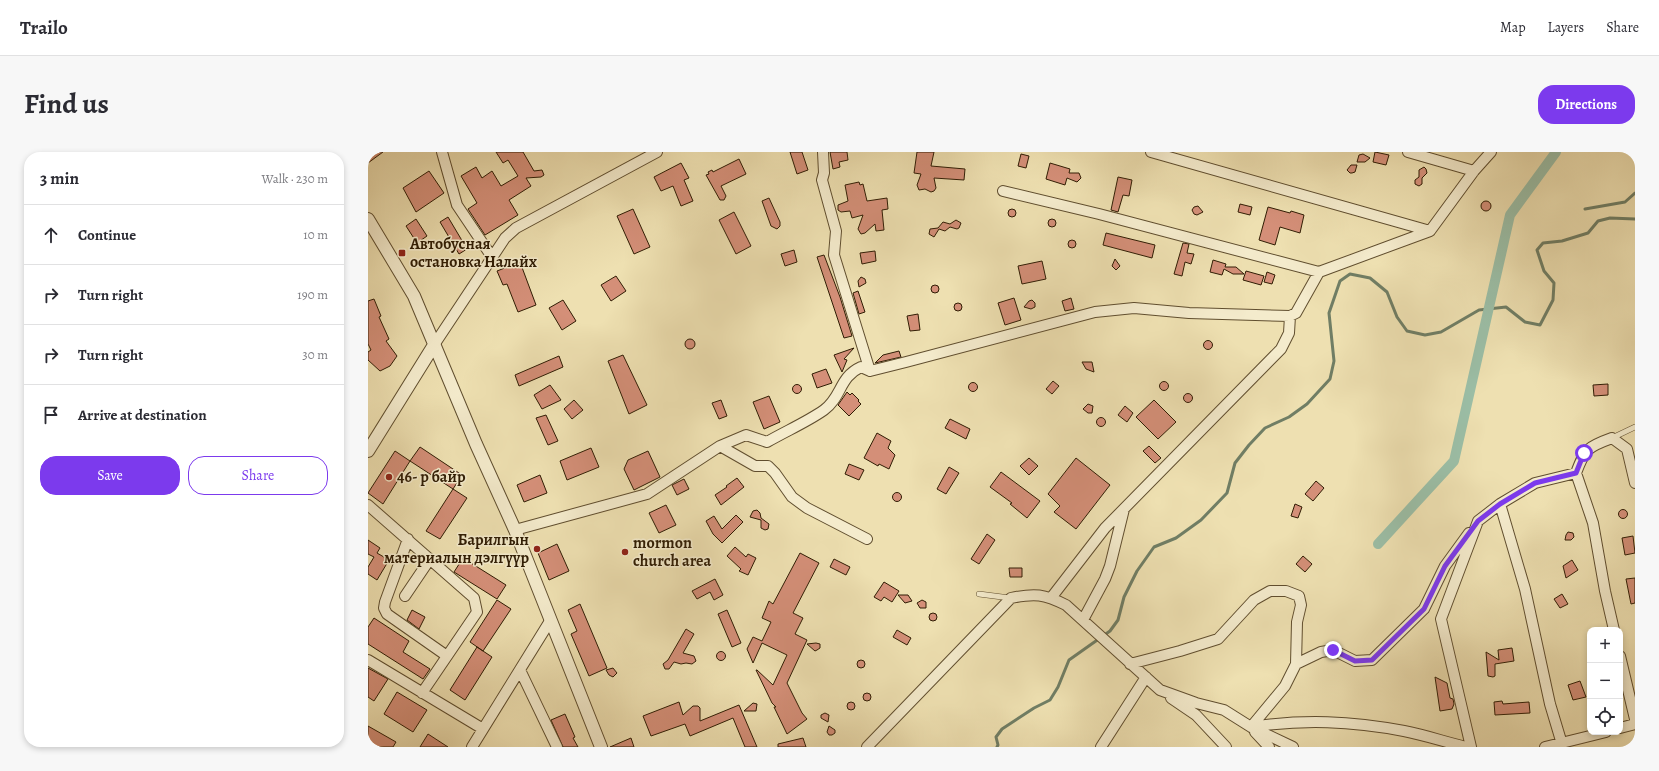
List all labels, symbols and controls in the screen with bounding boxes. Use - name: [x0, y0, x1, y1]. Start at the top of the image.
- text: Trailo: [20, 15, 68, 41]
- text: Map: [1500, 18, 1526, 37]
- text: Layers: [1548, 18, 1584, 37]
- text: Share: [1606, 18, 1639, 37]
- text: Find us: [24, 85, 109, 123]
- button: Directions: [1538, 85, 1635, 124]
- text: 3 min: [40, 167, 79, 190]
- text: Walk · 230 m: [262, 170, 328, 187]
- icon: ahead: [40, 224, 62, 246]
- text: Continue: [78, 225, 136, 245]
- text: 10 m: [303, 226, 328, 243]
- place label: Автобусная остановка Налайх: [409, 233, 538, 273]
- marker: Автобусная остановка Налайх: [397, 248, 407, 258]
- icon: right: [40, 284, 62, 306]
- text: Turn right: [78, 285, 143, 305]
- text: 190 m: [297, 286, 328, 303]
- icon: right: [40, 344, 62, 366]
- text: Turn right: [78, 345, 143, 365]
- text: 30 m: [302, 346, 328, 363]
- icon: arrive: [40, 404, 62, 426]
- text: Arrive at destination: [78, 405, 207, 425]
- route start: [1575, 444, 1593, 462]
- button: Save: [40, 456, 180, 495]
- button: Share: [188, 456, 328, 495]
- place label: 46- р байр: [397, 466, 466, 488]
- marker: 46- р байр: [384, 472, 394, 482]
- place label: Барилгын материалын дэлгүүр: [384, 529, 529, 569]
- place label: mormon church area: [633, 532, 711, 572]
- marker: Барилгын материалын дэлгүүр: [532, 544, 542, 554]
- marker: mormon church area: [620, 547, 630, 557]
- map controls: [1587, 627, 1623, 735]
- button: +: [1587, 627, 1623, 663]
- route end: [1324, 641, 1342, 659]
- button: −: [1587, 663, 1623, 699]
- button: locate: [1587, 699, 1623, 735]

